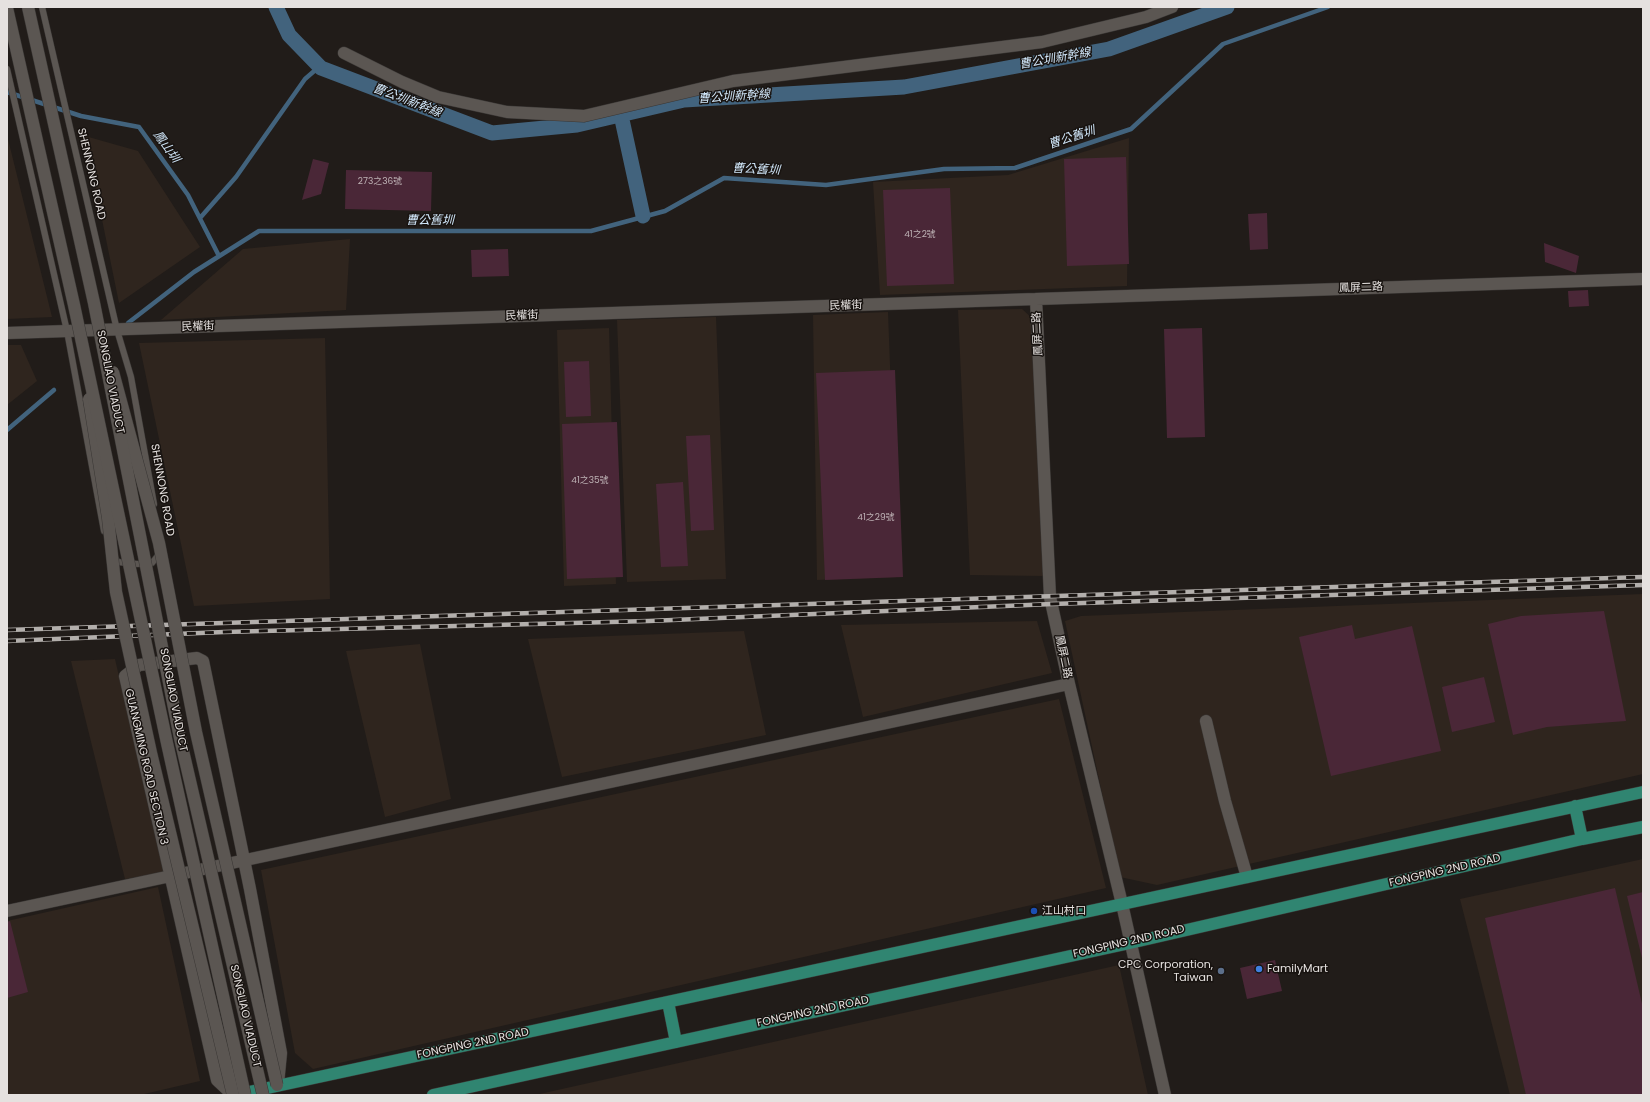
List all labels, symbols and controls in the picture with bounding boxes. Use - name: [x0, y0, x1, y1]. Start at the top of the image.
- water label: 曹公圳新幹線: [1018, 46, 1092, 72]
- water label: 曹公圳新幹線: [371, 81, 443, 121]
- water label: 曹公圳新幹線: [698, 87, 770, 107]
- water label: 曹公舊圳: [1047, 124, 1097, 152]
- street label: SHENNONG ROAD: [74, 127, 108, 221]
- water label: 鳳山圳: [150, 128, 182, 166]
- water label: 曹公舊圳: [732, 162, 780, 178]
- house number: 273之36號: [358, 177, 402, 187]
- water label: 曹公舊圳: [406, 214, 454, 228]
- house number: 41之2號: [904, 230, 936, 240]
- street label: 鳳屏二路: [1339, 281, 1383, 295]
- street label: 民權街: [829, 299, 863, 313]
- street label: 民權街: [505, 309, 539, 323]
- street label: 鳳屏二路: [1030, 312, 1046, 356]
- street label: 民權街: [181, 320, 215, 334]
- street label: SONGLIAO VIADUCT: [93, 329, 127, 435]
- street label: SHENNONG ROAD: [147, 443, 177, 537]
- house number: 41之35號: [571, 476, 609, 486]
- house number: 41之29號: [857, 513, 895, 523]
- street label: 鳳屏二路: [1052, 634, 1074, 680]
- street label: SONGLIAO VIADUCT: [156, 647, 190, 753]
- street label: GUANGMING ROAD SECTION 3: [122, 688, 170, 846]
- street label: FONGPING 2ND ROAD: [1388, 852, 1502, 890]
- place label: 江山村口: [1042, 904, 1086, 918]
- marker: 江山村口: [1029, 906, 1039, 916]
- street label: FONGPING 2ND ROAD: [1072, 923, 1186, 961]
- place label: CPC Corporation, Taiwan: [1118, 958, 1213, 984]
- place label: FamilyMart: [1267, 962, 1328, 976]
- street label: SONGLIAO VIADUCT: [227, 963, 263, 1069]
- marker: FamilyMart: [1254, 964, 1264, 974]
- marker: CPC Corporation, Taiwan: [1216, 966, 1226, 976]
- street label: FONGPING 2ND ROAD: [756, 994, 870, 1030]
- street label: FONGPING 2ND ROAD: [416, 1026, 530, 1062]

